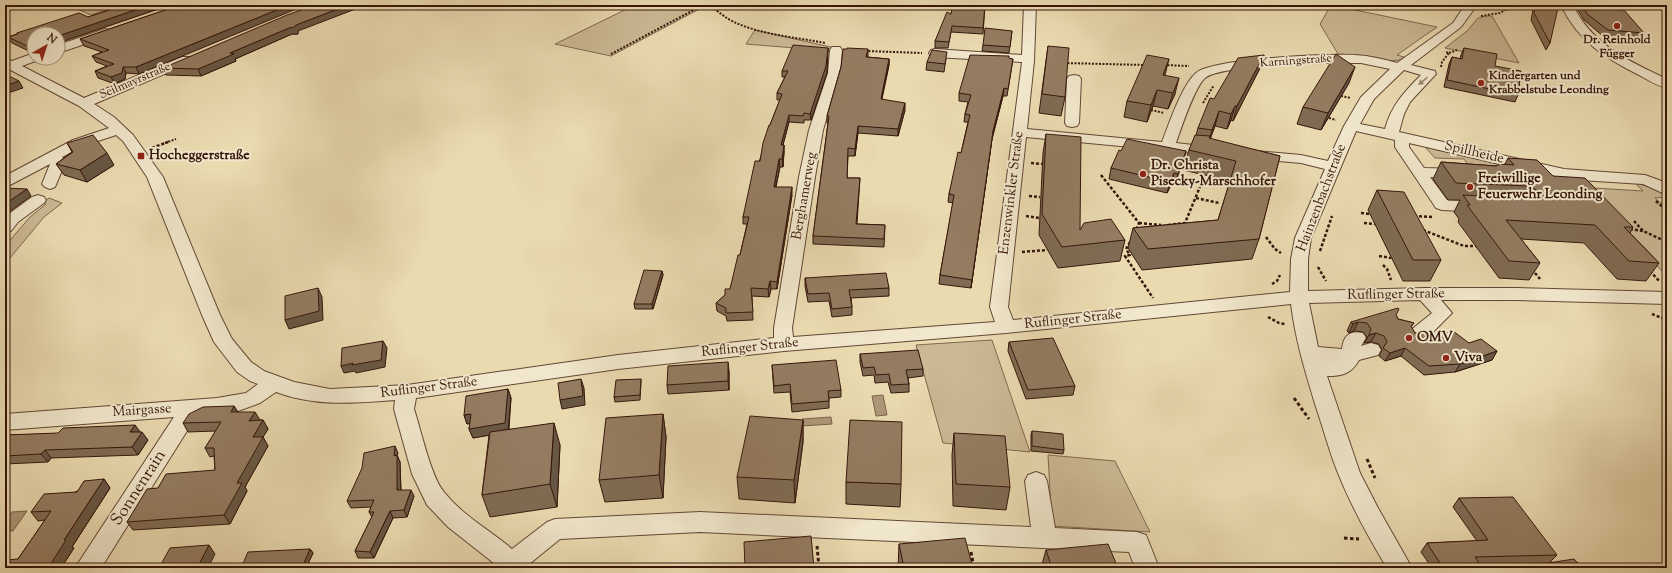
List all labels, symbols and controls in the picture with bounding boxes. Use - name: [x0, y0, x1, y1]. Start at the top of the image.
- marker: Dr. Reinhold Függer: [1612, 21, 1622, 31]
- north arrow: [26, 26, 66, 66]
- text: N: [42, 29, 60, 48]
- place label: Dr. Reinhold Függer: [1582, 31, 1651, 63]
- street label: Karningstraße: [1259, 49, 1333, 73]
- street label: Seilmayrstraße: [96, 58, 174, 104]
- place label: Kindergarten und Krabbelstube Leonding: [1488, 67, 1609, 99]
- one-way arrow: [1418, 76, 1428, 85]
- marker: Kindergarten und Krabbelstube Leonding: [1476, 78, 1486, 88]
- street label: Enzenwinkler Straße: [995, 130, 1029, 256]
- street label: Spillheide: [1442, 136, 1506, 170]
- street label: Hainzenbachstraße: [1292, 141, 1352, 255]
- place label: Hocheggerstraße: [149, 146, 250, 166]
- street label: Berghamerweg: [787, 150, 823, 241]
- marker: Hocheggerstraße: [136, 151, 146, 161]
- place label: Dr. Christa Pisecky-Marschhofer: [1151, 156, 1277, 192]
- marker: Dr. Christa Pisecky-Marschhofer: [1138, 169, 1148, 179]
- place label: Freiwillige Feuerwehr Leonding: [1478, 169, 1603, 205]
- marker: Freiwillige Feuerwehr Leonding: [1465, 182, 1475, 192]
- street label: Ruflinger Straße: [1347, 284, 1445, 306]
- street label: Ruflinger Straße: [1023, 305, 1123, 335]
- place label: OMV: [1417, 328, 1454, 348]
- street label: Ruflinger Straße: [700, 333, 800, 363]
- marker: OMV: [1404, 333, 1414, 343]
- place label: Viva: [1454, 348, 1483, 368]
- marker: Viva: [1441, 353, 1451, 363]
- street label: Ruflinger Straße: [379, 372, 479, 404]
- street label: Mairgasse: [112, 399, 172, 423]
- street label: Sonnenrain: [105, 445, 173, 531]

